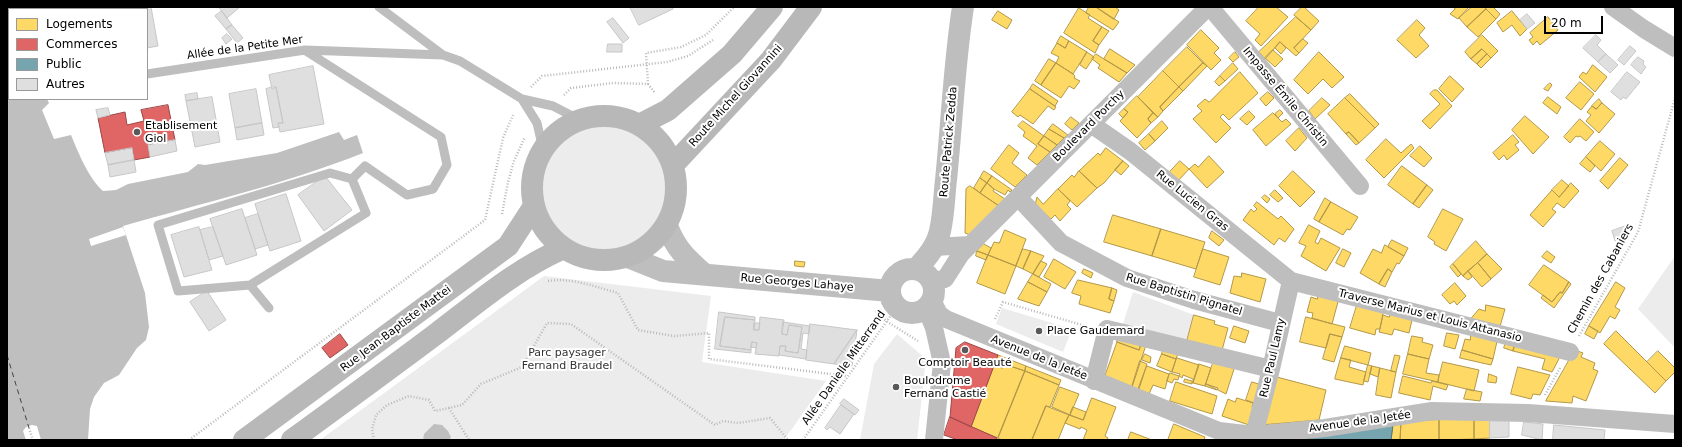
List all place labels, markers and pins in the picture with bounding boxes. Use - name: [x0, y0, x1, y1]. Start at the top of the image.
- place label: Etablisement Giol: [145, 119, 217, 145]
- marker: Etablisement Giol: [132, 127, 142, 137]
- place label: Place Gaudemard: [1047, 324, 1144, 338]
- marker: Place Gaudemard: [1034, 326, 1044, 336]
- marker: Comptoir Beauté: [960, 345, 970, 355]
- place label: Comptoir Beauté: [918, 356, 1012, 370]
- place label: Boulodrome Fernand Castié: [904, 374, 986, 400]
- marker: Boulodrome Fernand Castié: [891, 382, 901, 392]

